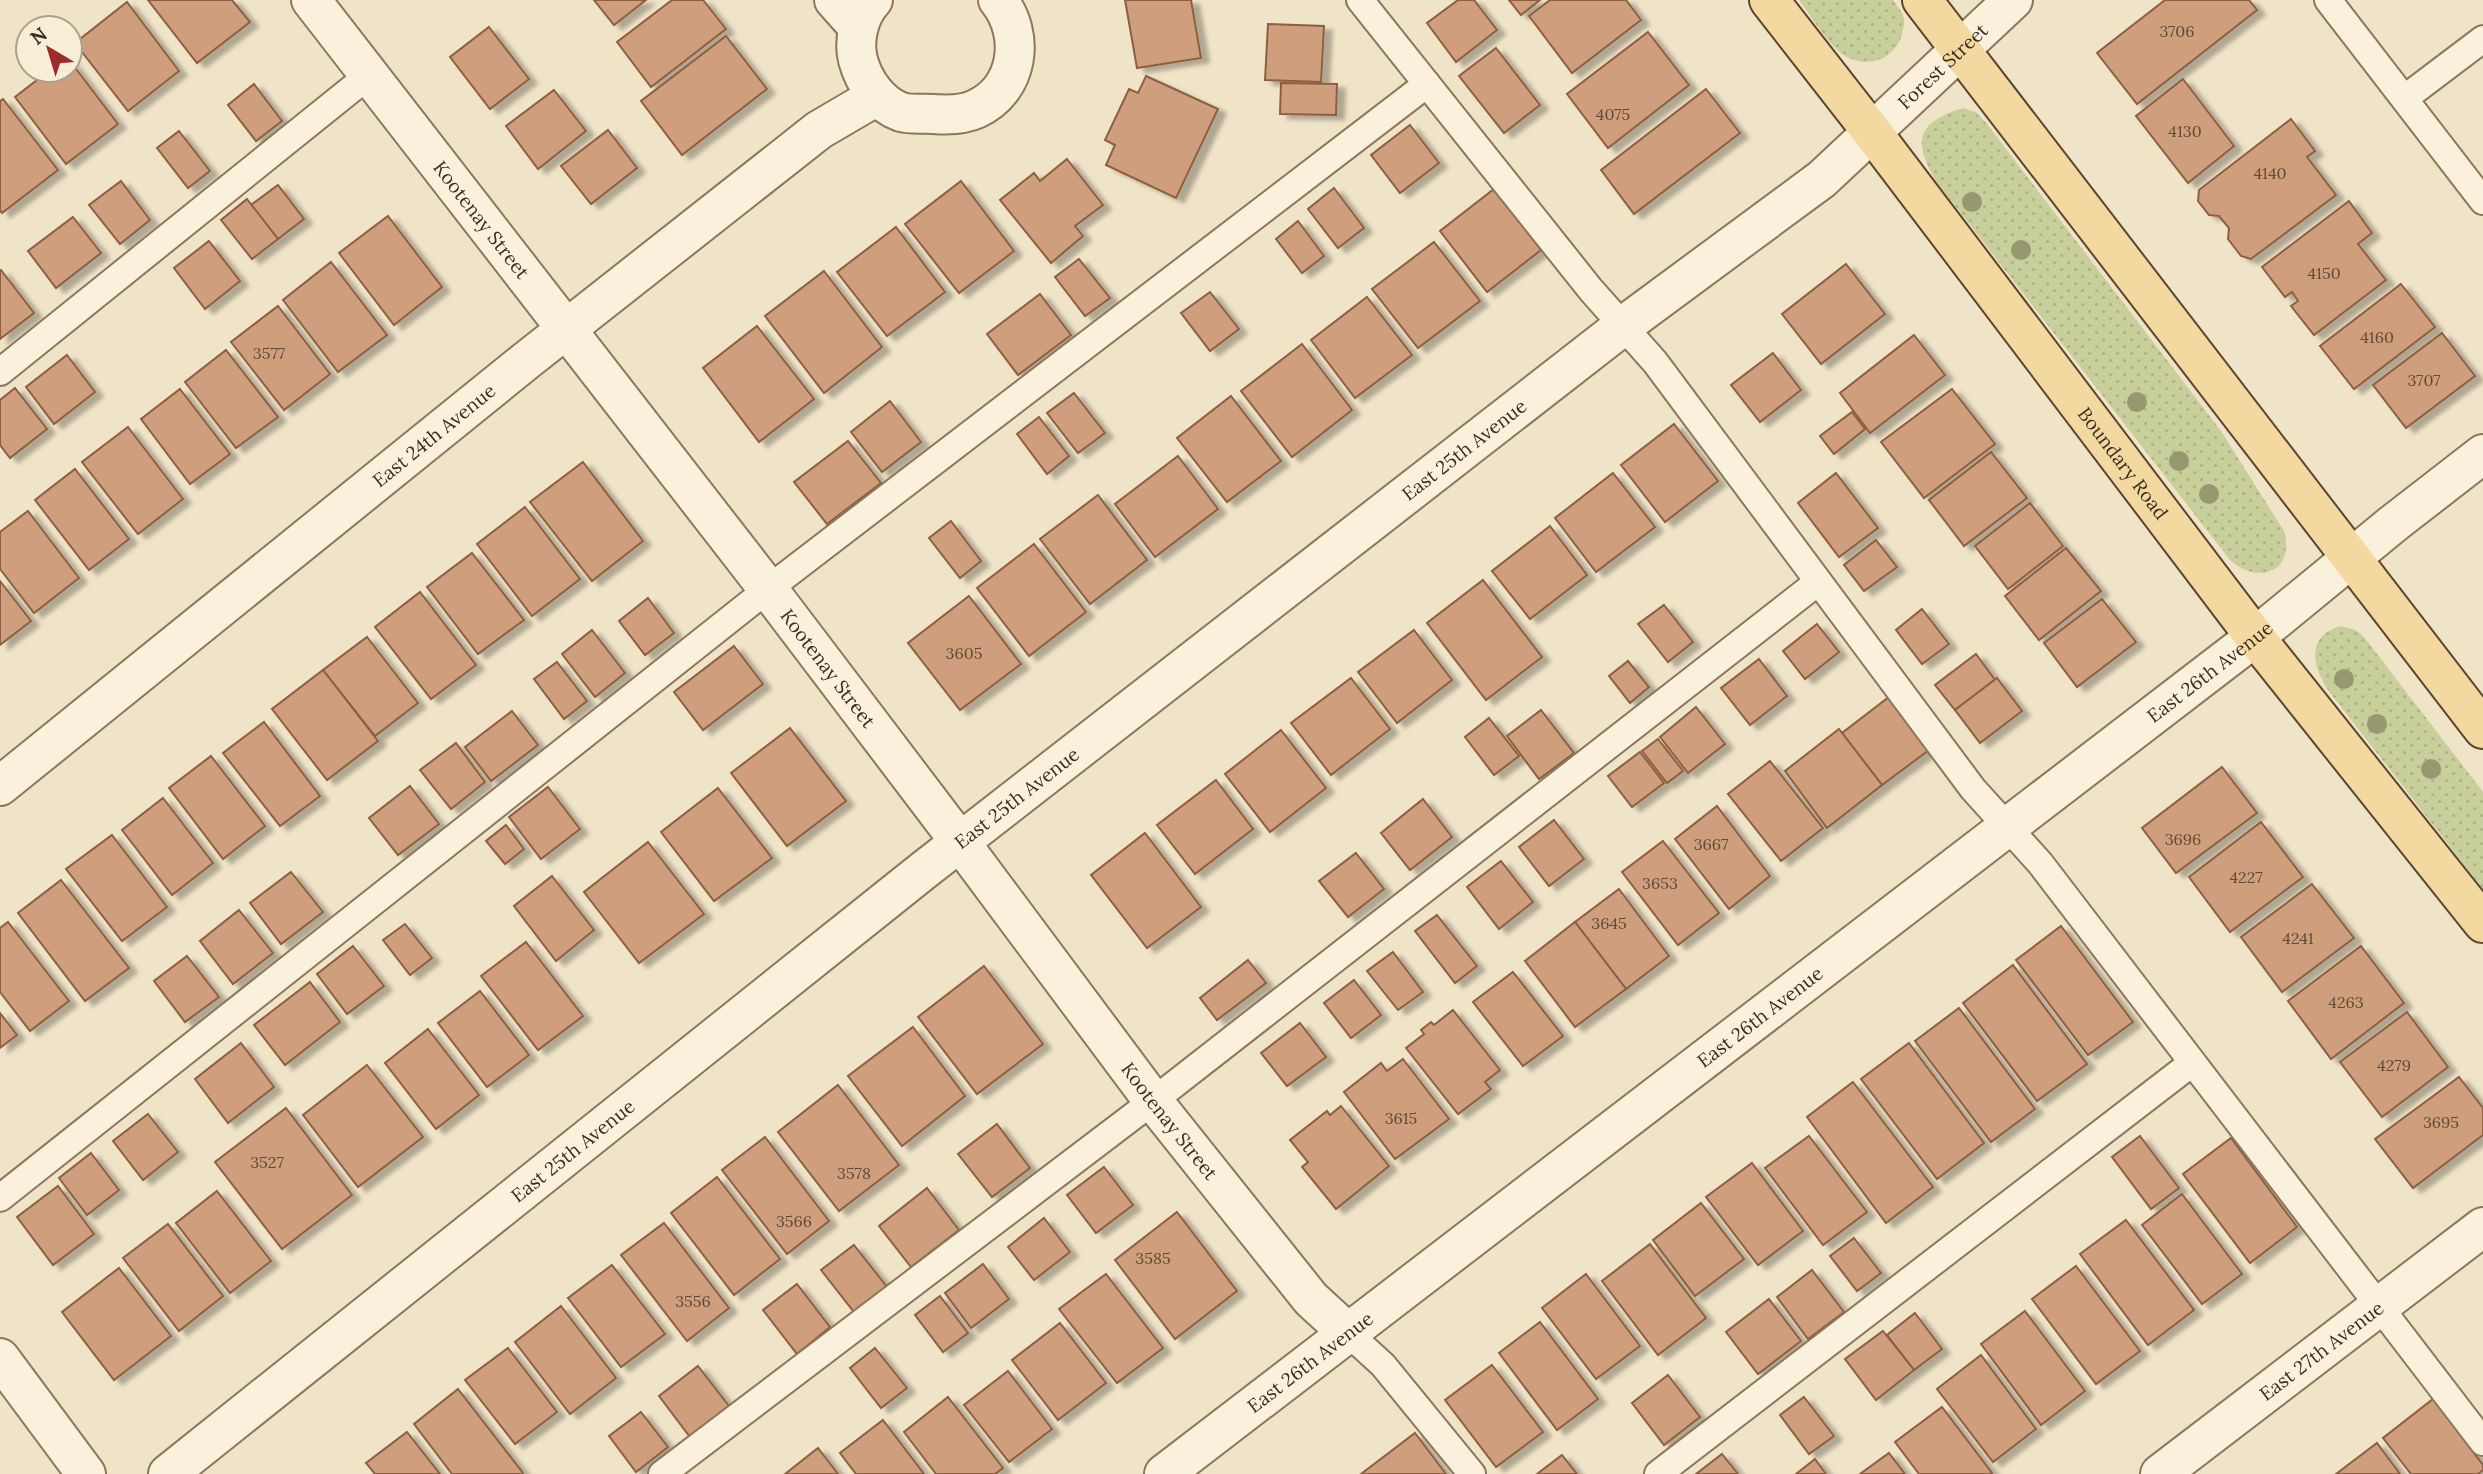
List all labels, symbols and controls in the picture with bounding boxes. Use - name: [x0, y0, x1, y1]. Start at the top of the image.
- north arrow: [14, 14, 84, 84]
- street label: Forest Street: [1892, 18, 1993, 114]
- text: N: [25, 21, 52, 50]
- house number: 3706: [2159, 21, 2195, 41]
- house number: 4075: [1596, 104, 1630, 124]
- house number: 4130: [2168, 121, 2202, 141]
- street label: Kootenay Street: [428, 156, 535, 284]
- house number: 4140: [2253, 163, 2287, 183]
- house number: 4150: [2307, 263, 2341, 283]
- house number: 4160: [2360, 327, 2394, 347]
- house number: 3577: [253, 343, 286, 363]
- house number: 3707: [2408, 370, 2441, 390]
- street label: East 24th Avenue: [368, 378, 500, 492]
- street label: East 25th Avenue: [1397, 394, 1531, 506]
- street label: Boundary Road: [2073, 402, 2173, 524]
- street label: Kootenay Street: [775, 604, 881, 733]
- street label: East 26th Avenue: [2142, 616, 2277, 728]
- house number: 3605: [946, 643, 982, 663]
- street label: East 25th Avenue: [949, 742, 1084, 854]
- house number: 3696: [2165, 829, 2201, 849]
- house number: 3667: [1694, 834, 1729, 854]
- house number: 4227: [2229, 867, 2263, 887]
- house number: 3653: [1642, 873, 1678, 893]
- house number: 3645: [1591, 913, 1627, 933]
- house number: 4241: [2282, 928, 2314, 948]
- street label: East 26th Avenue: [1692, 961, 1828, 1073]
- house number: 4263: [2328, 992, 2364, 1012]
- house number: 4279: [2377, 1055, 2411, 1075]
- street label: Kootenay Street: [1116, 1057, 1223, 1185]
- street label: East 25th Avenue: [506, 1094, 639, 1207]
- house number: 3615: [1385, 1108, 1417, 1128]
- house number: 3695: [2423, 1112, 2459, 1132]
- house number: 3527: [250, 1152, 284, 1172]
- house number: 3578: [837, 1163, 871, 1183]
- house number: 3566: [776, 1211, 812, 1231]
- house number: 3585: [1135, 1248, 1171, 1268]
- house number: 3556: [675, 1291, 711, 1311]
- street label: East 27th Avenue: [2254, 1296, 2388, 1406]
- street label: East 26th Avenue: [1242, 1306, 1378, 1418]

